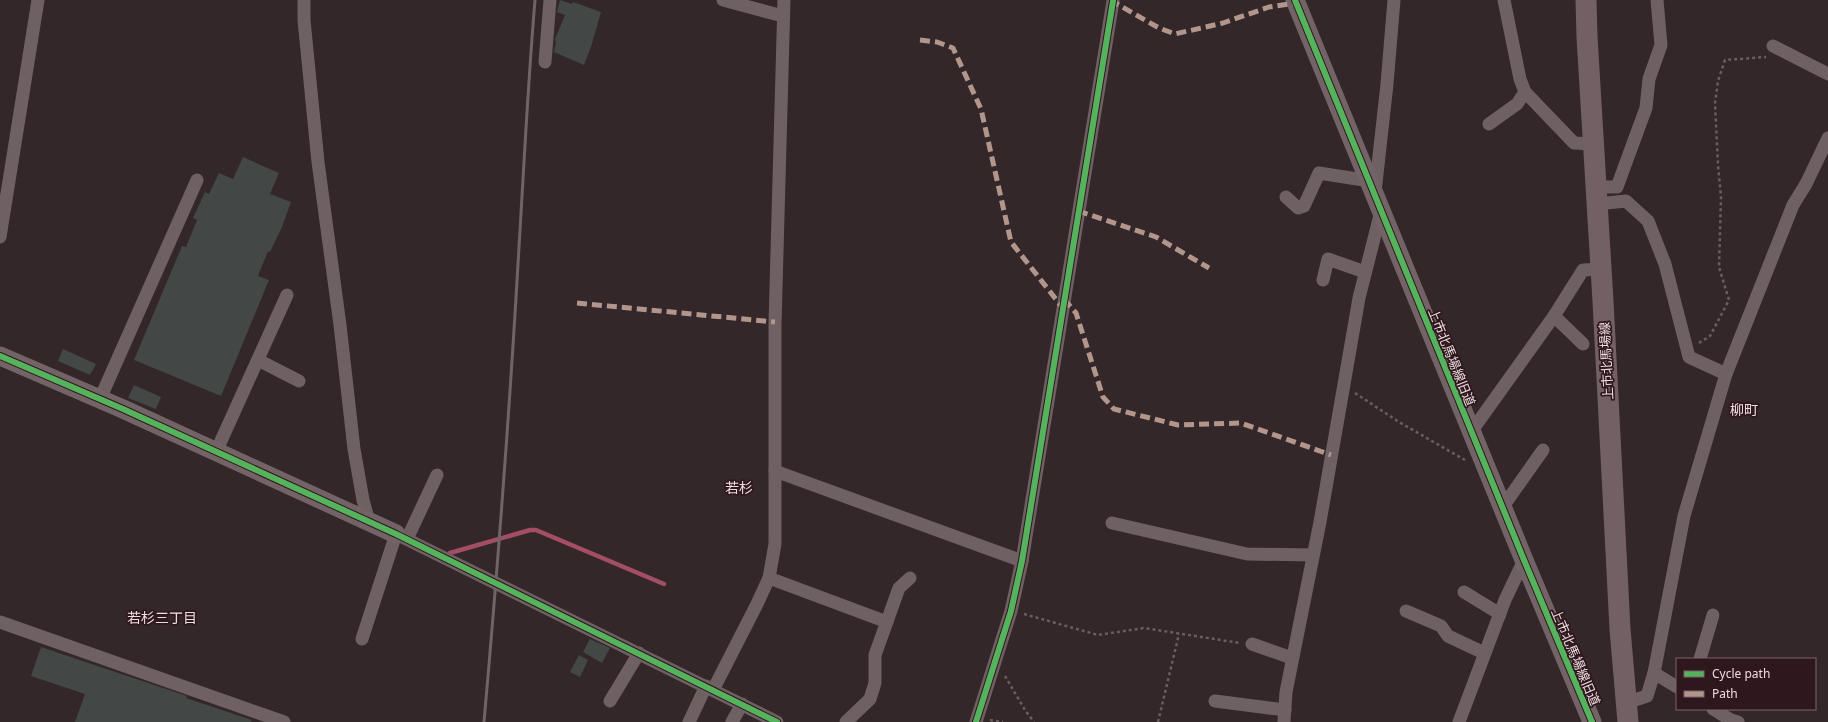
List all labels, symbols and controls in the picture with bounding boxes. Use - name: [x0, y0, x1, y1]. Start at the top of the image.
- street label: 上市北馬場線旧道: [1424, 305, 1480, 409]
- street label: 上市北馬場線: [1595, 322, 1617, 400]
- district label: 柳町: [1730, 400, 1758, 419]
- district label: 若杉: [725, 478, 753, 497]
- street label: 上市北馬場線旧道: [1547, 606, 1605, 708]
- district label: 若杉三丁目: [127, 608, 197, 627]
- legend: [1676, 658, 1816, 710]
- text: Cycle path: [1712, 665, 1770, 682]
- text: Path: [1712, 685, 1738, 702]

